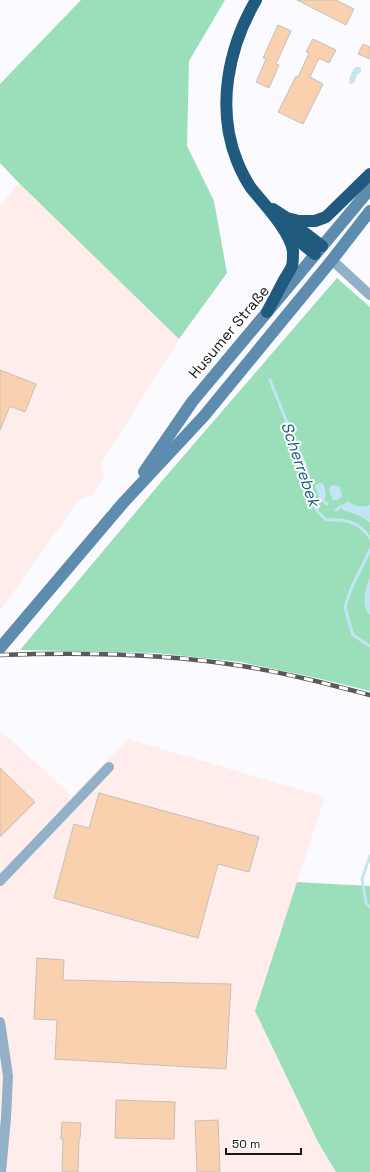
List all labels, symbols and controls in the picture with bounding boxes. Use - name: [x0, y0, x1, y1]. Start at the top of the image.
- street label: Husumer Straße: [184, 281, 273, 382]
- water label: Scherrebek: [276, 419, 326, 512]
- scale bar: [226, 1130, 301, 1156]
- text: 50 m: [232, 1136, 260, 1152]

